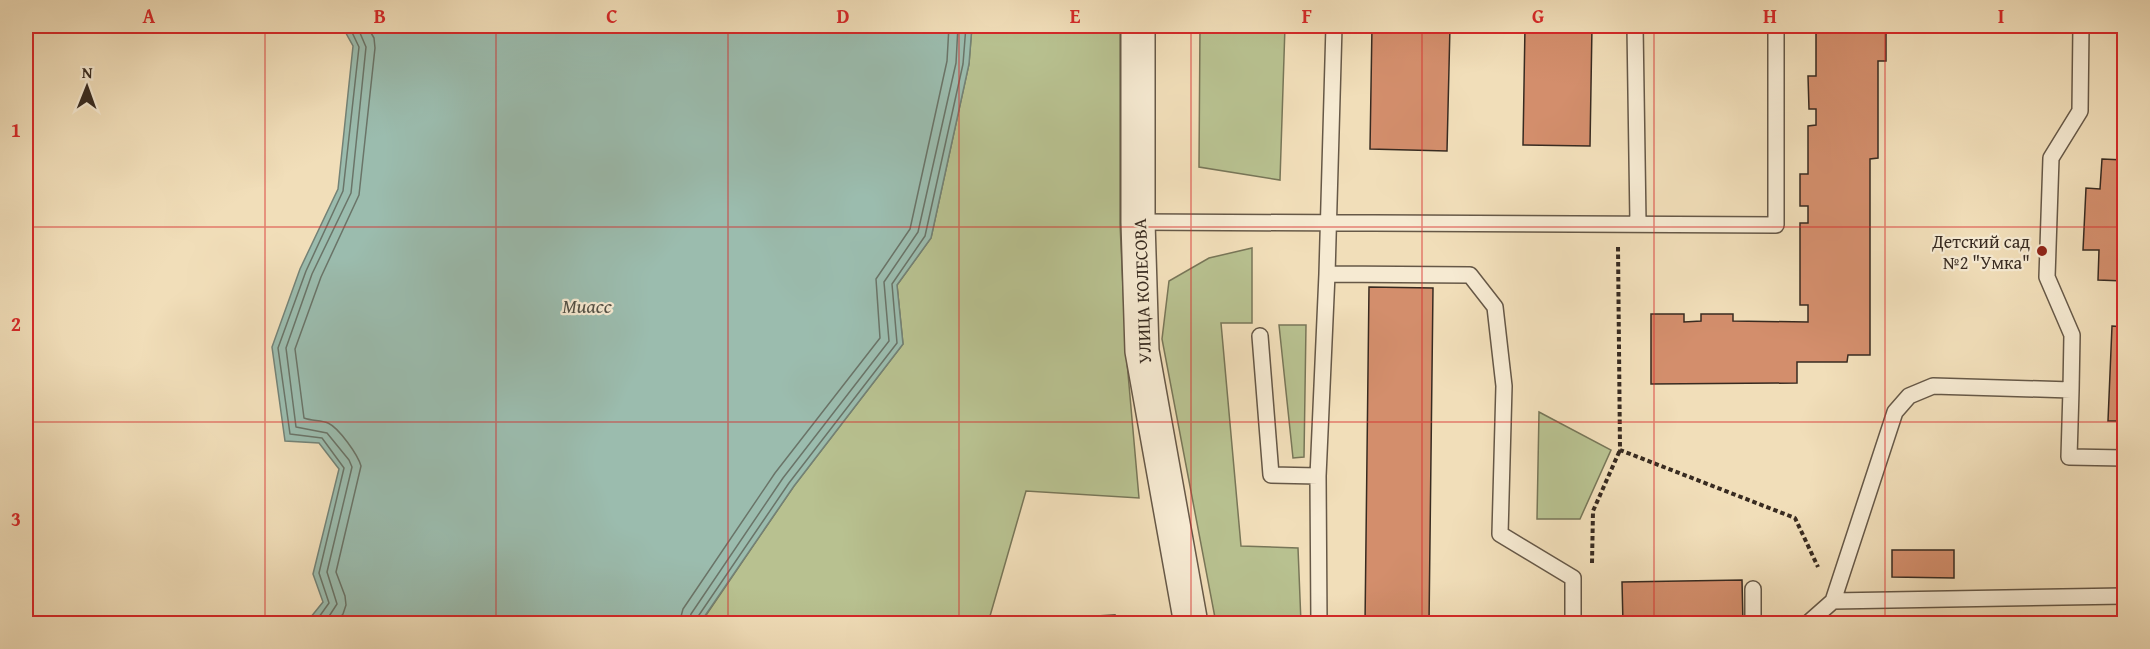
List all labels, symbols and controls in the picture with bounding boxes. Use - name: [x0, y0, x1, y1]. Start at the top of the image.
- text: A: [143, 1, 156, 30]
- text: B: [374, 1, 386, 30]
- text: C: [606, 1, 618, 30]
- text: D: [836, 1, 850, 30]
- text: E: [1070, 1, 1081, 30]
- text: F: [1302, 1, 1312, 30]
- text: G: [1532, 1, 1544, 30]
- text: H: [1763, 1, 1777, 30]
- text: I: [1998, 1, 2004, 30]
- north arrow: [57, 57, 117, 117]
- text: N: [82, 60, 93, 84]
- text: 1: [11, 115, 21, 144]
- street label: УЛИЦА КОЛЕСОВА: [1126, 218, 1158, 364]
- place label: Детский сад №2 "Умка": [1931, 228, 2030, 276]
- marker: Детский сад №2 "Умка": [2035, 244, 2049, 258]
- water label: Миасс: [562, 291, 613, 320]
- text: 2: [11, 309, 21, 338]
- text: 3: [11, 504, 21, 533]

